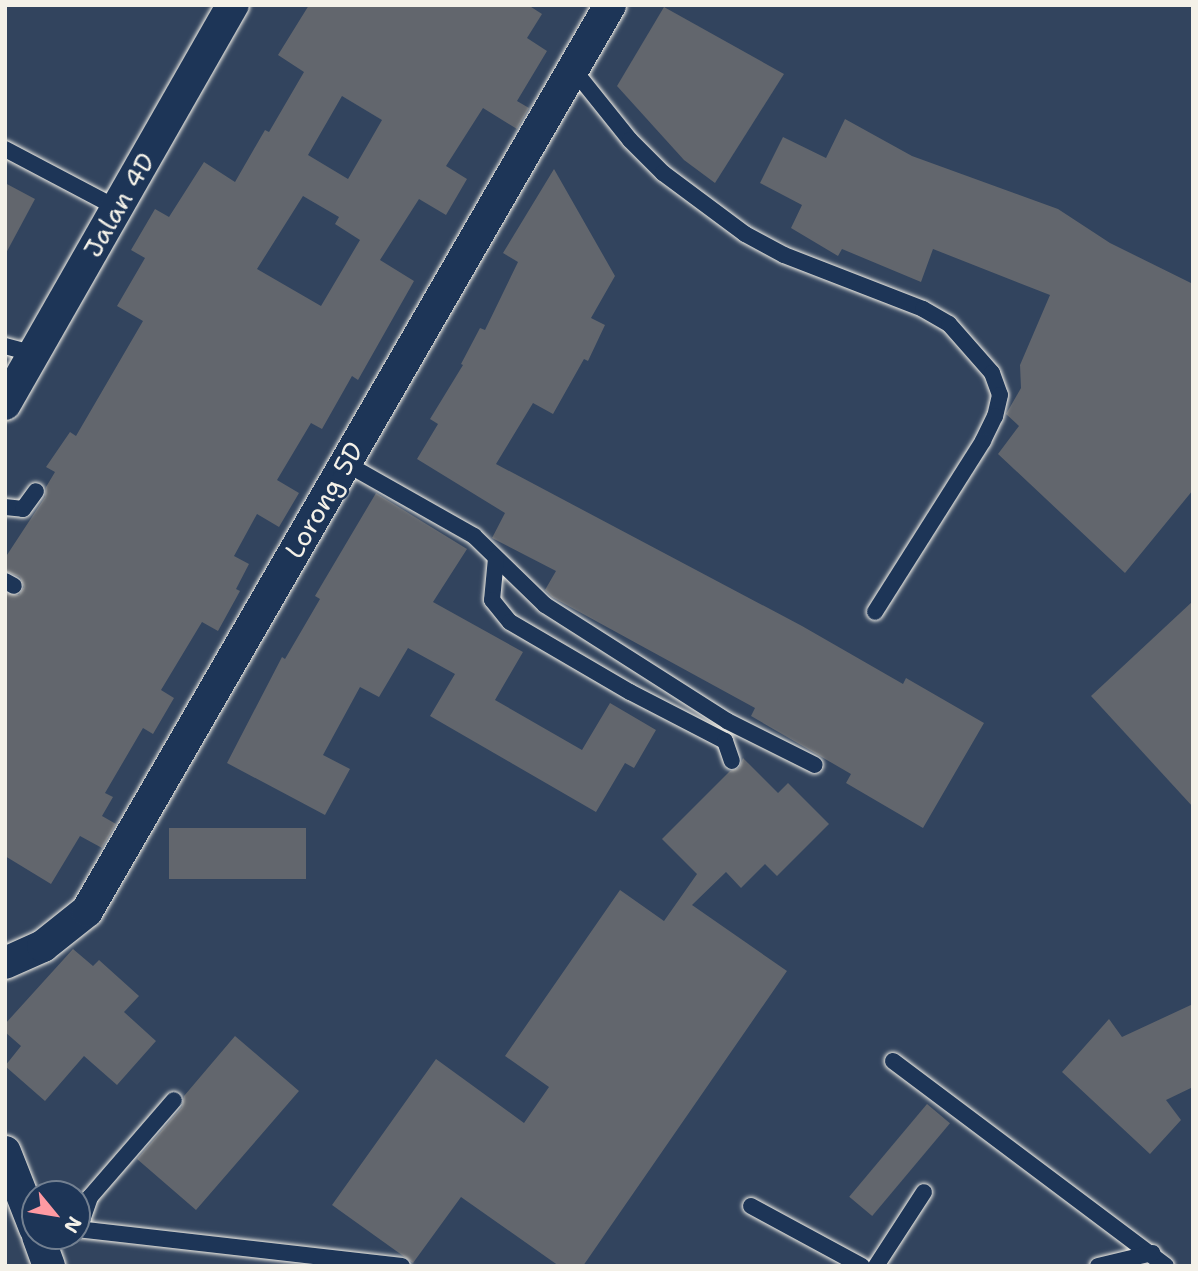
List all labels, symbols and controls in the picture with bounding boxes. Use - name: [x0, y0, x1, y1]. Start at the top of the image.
- street label: Jalan 4D: [77, 147, 161, 263]
- street label: Lorong 5D: [278, 436, 370, 564]
- north arrow: [21, 1180, 91, 1250]
- text: N: [58, 1212, 87, 1238]

